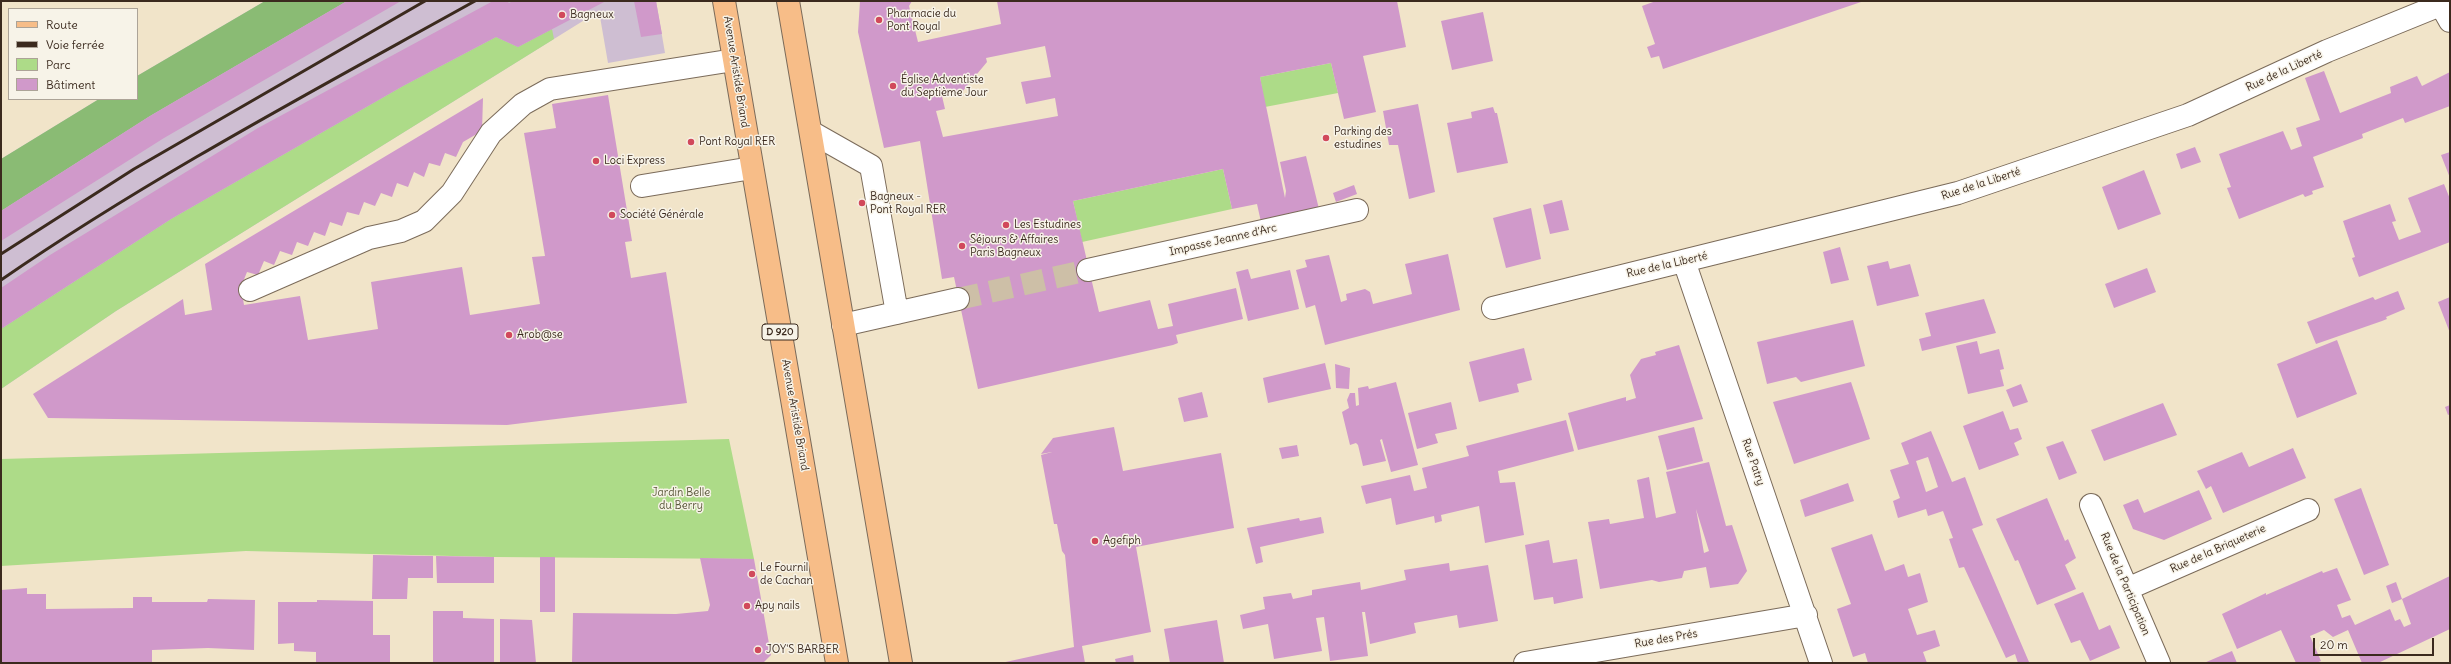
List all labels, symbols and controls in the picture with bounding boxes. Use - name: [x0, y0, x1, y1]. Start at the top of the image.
- place label: Pharmacie du Pont Royal: [887, 7, 956, 33]
- legend: [8, 8, 138, 100]
- place label: Bagneux: [570, 8, 614, 22]
- marker: Bagneux: [557, 10, 567, 20]
- street label: Avenue Aristide Briand: [721, 15, 751, 129]
- marker: Pharmacie du Pont Royal: [874, 15, 884, 25]
- text: Route: [46, 17, 78, 32]
- text: Voie ferrée: [46, 37, 104, 52]
- street label: Rue de la Liberté: [2244, 48, 2324, 94]
- text: Parc: [46, 57, 71, 72]
- place label: Église Adventiste du Septième Jour: [901, 73, 988, 99]
- text: Bâtiment: [46, 77, 95, 92]
- marker: Église Adventiste du Septième Jour: [888, 81, 898, 91]
- place label: Parking des estudines: [1334, 125, 1392, 151]
- marker: Parking des estudines: [1321, 133, 1331, 143]
- place label: Pont Royal RER: [699, 135, 775, 149]
- marker: Pont Royal RER: [686, 137, 696, 147]
- place label: Loci Express: [604, 154, 665, 168]
- marker: Loci Express: [591, 156, 601, 166]
- street label: Rue de la Liberté: [1940, 165, 2022, 203]
- place label: Bagneux - Pont Royal RER: [870, 190, 946, 216]
- marker: Bagneux - Pont Royal RER: [857, 198, 867, 208]
- place label: Société Générale: [620, 208, 704, 222]
- marker: Société Générale: [607, 210, 617, 220]
- place label: Les Estudines: [1014, 218, 1081, 232]
- marker: Les Estudines: [1001, 220, 1011, 230]
- street label: Impasse Jeanne d'Arc: [1168, 221, 1278, 259]
- place label: Séjours & Affaires Paris Bagneux: [970, 233, 1058, 259]
- marker: Séjours & Affaires Paris Bagneux: [957, 241, 967, 251]
- street label: Rue de la Liberté: [1625, 249, 1709, 281]
- road number: D 920: [762, 324, 798, 340]
- place label: Arob@se: [517, 328, 563, 342]
- marker: Arob@se: [504, 330, 514, 340]
- street label: Avenue Aristide Briand: [779, 358, 811, 472]
- street label: Rue Patry: [1739, 437, 1767, 487]
- park label: Jardin Belle du Berry: [652, 486, 710, 512]
- street label: Rue de la Briqueterie: [2168, 522, 2268, 576]
- street label: Rue de la Participation: [2097, 530, 2153, 638]
- place label: Agefiph: [1103, 534, 1141, 548]
- marker: Agefiph: [1090, 536, 1100, 546]
- place label: Le Fournil de Cachan: [760, 561, 813, 587]
- marker: Le Fournil de Cachan: [747, 569, 757, 579]
- place label: Apy nails: [755, 599, 800, 613]
- marker: Apy nails: [742, 601, 752, 611]
- street label: Rue des Prés: [1634, 627, 1698, 651]
- scale bar: [2315, 630, 2436, 656]
- text: 20 m: [2320, 637, 2348, 652]
- place label: JOY'S BARBER: [766, 643, 839, 657]
- marker: JOY'S BARBER: [753, 645, 763, 655]

